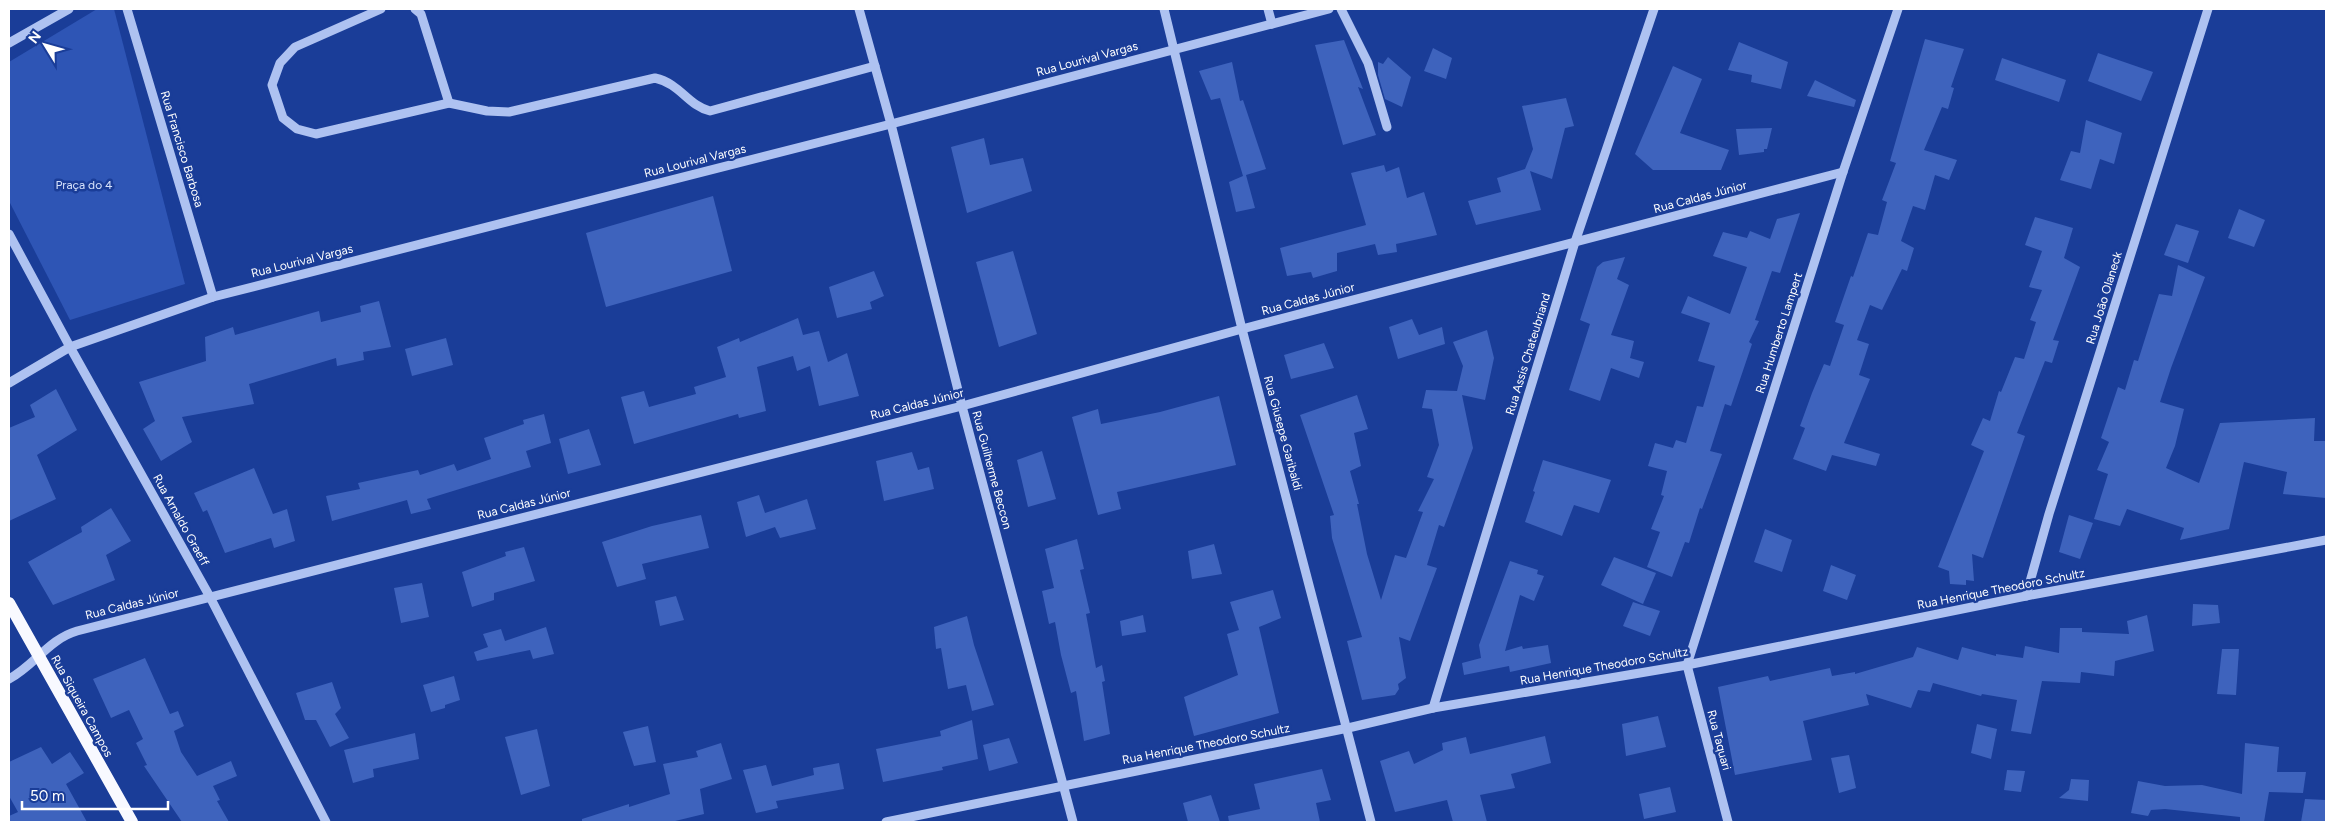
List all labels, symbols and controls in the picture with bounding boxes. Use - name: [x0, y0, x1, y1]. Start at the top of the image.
- north arrow: [20, 20, 70, 70]
- text: N: [25, 28, 45, 47]
- street label: Rua Lourival Vargas: [1035, 39, 1140, 79]
- street label: Rua Francisco Barbosa: [158, 89, 206, 209]
- street label: Rua Lourival Vargas: [643, 141, 748, 180]
- park label: Praça do 4: [55, 178, 113, 192]
- street label: Rua Caldas Júnior: [1652, 178, 1748, 216]
- street label: Rua Lourival Vargas: [250, 241, 355, 280]
- street label: Rua João Olaneck: [2083, 250, 2125, 346]
- street label: Rua Humberto Lampert: [1753, 270, 1805, 395]
- street label: Rua Caldas Júnior: [1260, 280, 1356, 318]
- street label: Rua Assis Chateubriand: [1503, 291, 1553, 417]
- street label: Rua Giusepe Garibaldi: [1261, 374, 1305, 492]
- street label: Rua Caldas Júnior: [869, 386, 965, 422]
- street label: Rua Guilherme Beccon: [969, 409, 1015, 531]
- street label: Rua Arnaldo Graeff: [150, 472, 212, 569]
- street label: Rua Caldas Júnior: [476, 486, 572, 522]
- street label: Rua Henrique Theodoro Schultz: [1916, 566, 2086, 612]
- street label: Rua Caldas Júnior: [84, 586, 180, 622]
- street label: Rua Henrique Theodoro Schultz: [1519, 644, 1689, 688]
- street label: Rua Siqueira Campos: [48, 653, 116, 760]
- street label: Rua Taquari: [1704, 708, 1734, 772]
- street label: Rua Henrique Theodoro Schultz: [1121, 721, 1291, 767]
- scale bar: [22, 778, 169, 810]
- text: 50 m: [30, 787, 65, 805]

